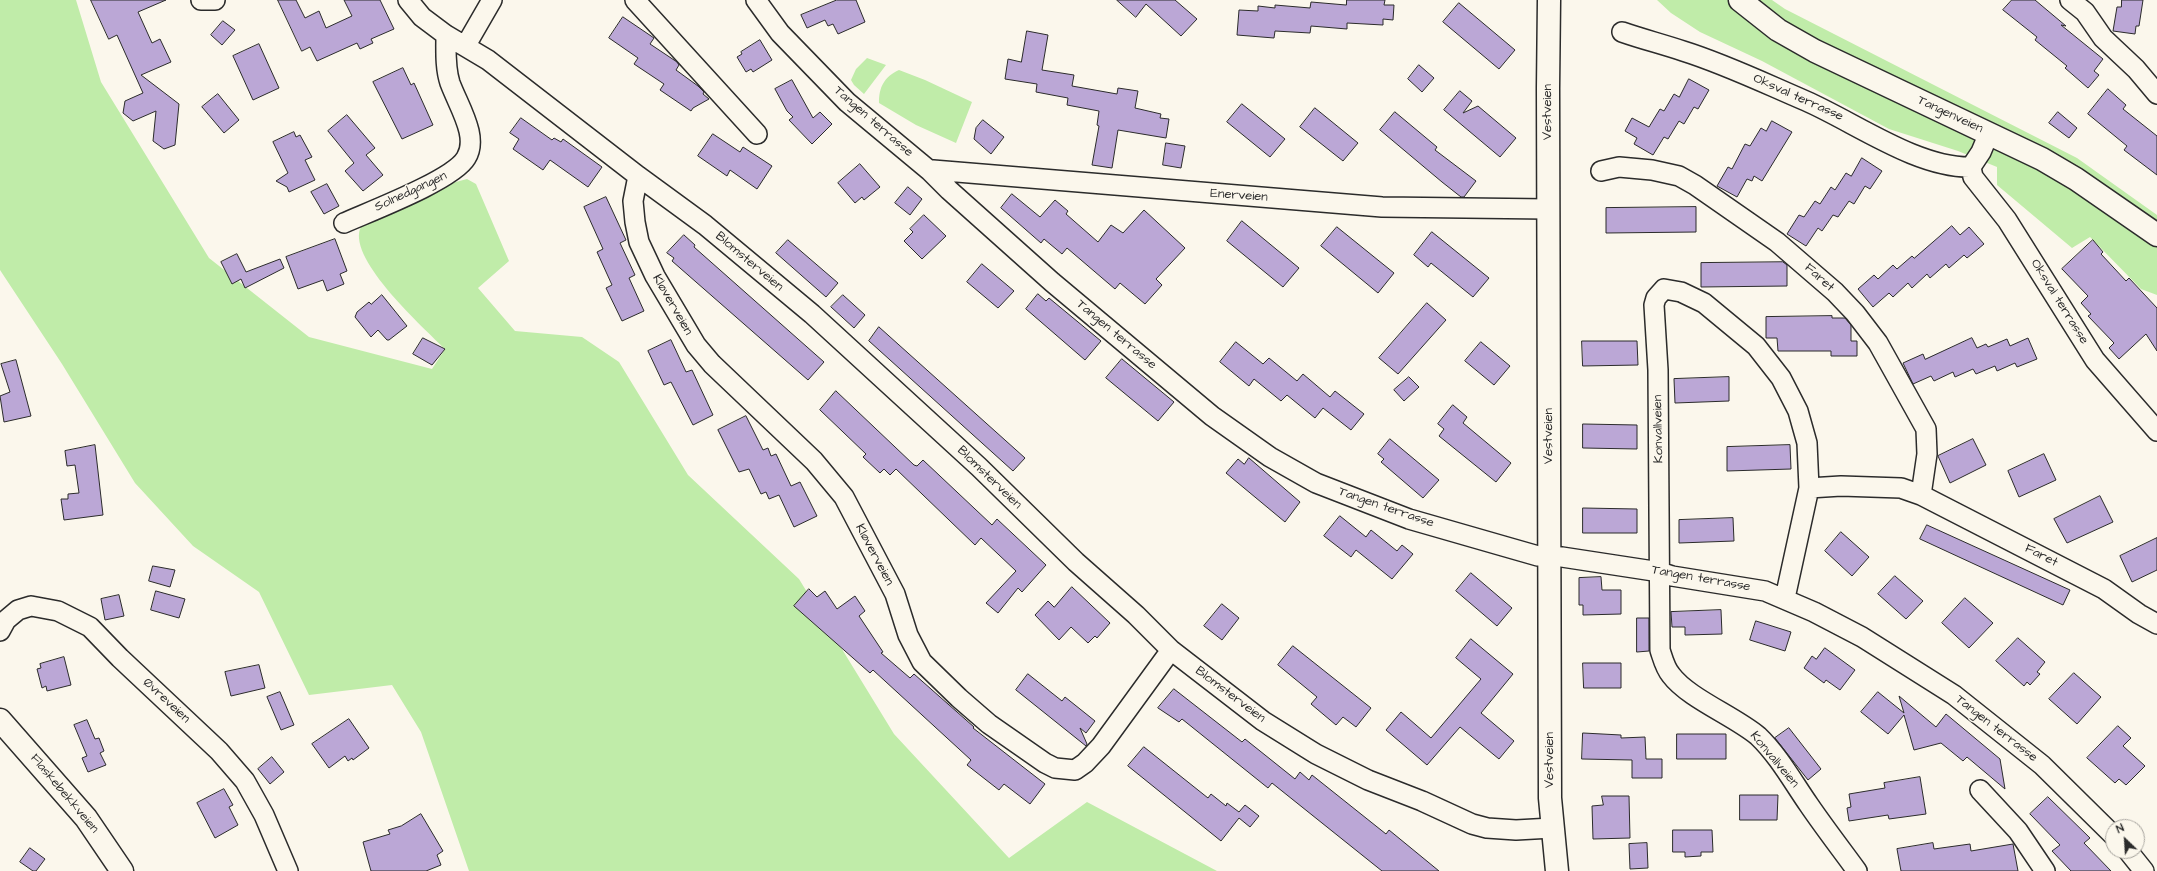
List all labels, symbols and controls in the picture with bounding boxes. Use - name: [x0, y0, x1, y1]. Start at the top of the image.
- street label: Oksval terrasse: [1750, 71, 1846, 125]
- street label: Tangen terrasse: [830, 83, 916, 161]
- street label: Vestveien: [1540, 84, 1556, 140]
- street label: Tangenveien: [1915, 93, 1985, 137]
- street label: Solnedgangen: [372, 168, 450, 216]
- street label: Enerveien: [1210, 186, 1268, 206]
- street label: Blomsterveien: [712, 229, 786, 295]
- street label: Oksval terrasse: [2027, 257, 2091, 347]
- street label: Faret: [1801, 260, 1837, 296]
- street label: Kløverveien: [648, 272, 696, 338]
- street label: Tangen terrasse: [1073, 297, 1159, 373]
- street label: Konvallveien: [1651, 395, 1667, 463]
- street label: Vestveien: [1541, 408, 1557, 464]
- street label: Blomsterveien: [953, 443, 1025, 513]
- street label: Tangen terrasse: [1336, 484, 1436, 532]
- street label: Kløverveien: [851, 522, 897, 588]
- street label: Faret: [2022, 541, 2060, 571]
- street label: Tangen terrasse: [1650, 563, 1752, 595]
- street label: Blomsterveien: [1192, 664, 1268, 726]
- street label: Øvreveien: [139, 675, 193, 727]
- street label: Tangen terrasse: [1952, 692, 2040, 766]
- street label: Konvallveien: [1746, 729, 1802, 791]
- street label: Vestveien: [1542, 732, 1558, 788]
- street label: Flaskebekkveien: [26, 751, 102, 837]
- north arrow: [2105, 819, 2145, 859]
- text: N: [2114, 820, 2126, 837]

